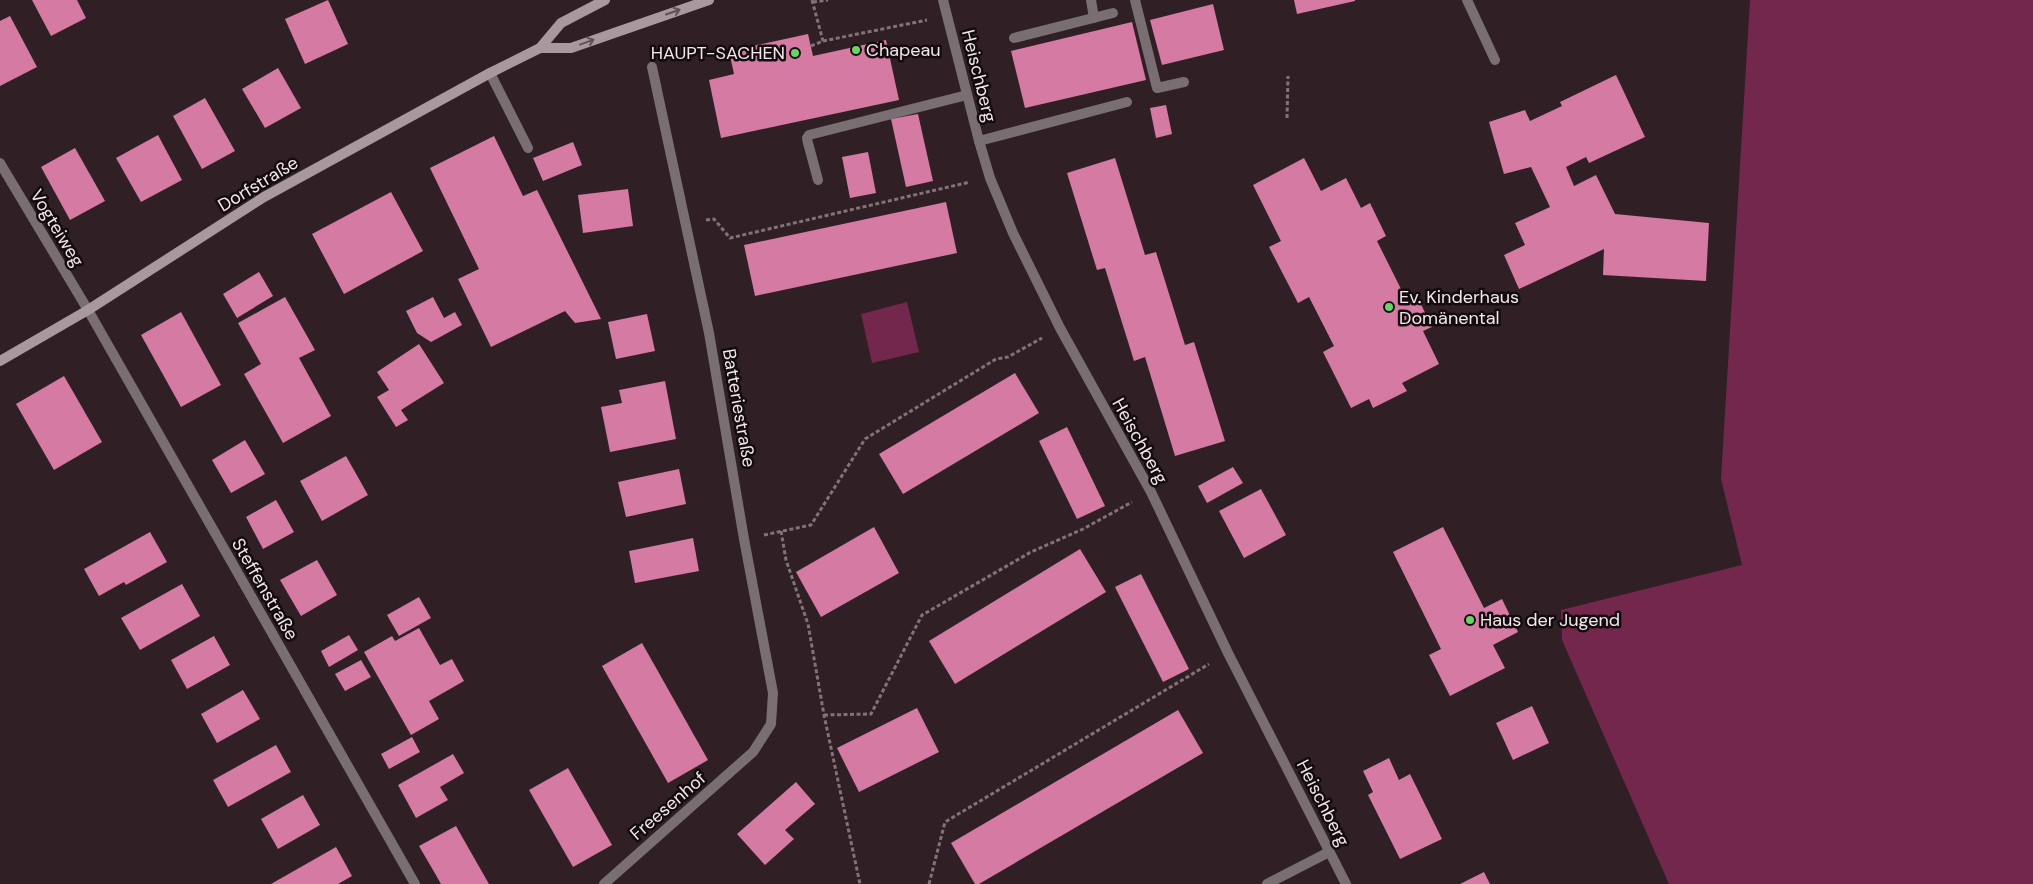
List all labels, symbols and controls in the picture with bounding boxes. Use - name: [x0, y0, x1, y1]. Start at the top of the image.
- one-way arrow: [665, 7, 681, 16]
- street label: Heischberg: [956, 27, 1002, 125]
- one-way arrow: [579, 37, 595, 46]
- place label: Chapeau: [866, 38, 941, 62]
- place label: HAUPT-SACHEN: [651, 41, 785, 65]
- marker: Chapeau: [850, 44, 862, 56]
- marker: HAUPT-SACHEN: [789, 47, 801, 59]
- street label: Dorfstraße: [213, 151, 303, 217]
- street label: Vogteiweg: [25, 185, 89, 271]
- place label: Ev. Kinderhaus Domänental: [1399, 285, 1519, 330]
- marker: Ev. Kinderhaus Domänental: [1383, 301, 1395, 313]
- street label: Batteriestraße: [717, 347, 761, 469]
- street label: Heischberg: [1107, 394, 1173, 488]
- street label: Steffenstraße: [226, 534, 304, 644]
- place label: Haus der Jugend: [1480, 608, 1620, 632]
- marker: Haus der Jugend: [1464, 614, 1476, 626]
- street label: Heischberg: [1291, 755, 1355, 851]
- street label: Freesenhof: [625, 766, 711, 846]

